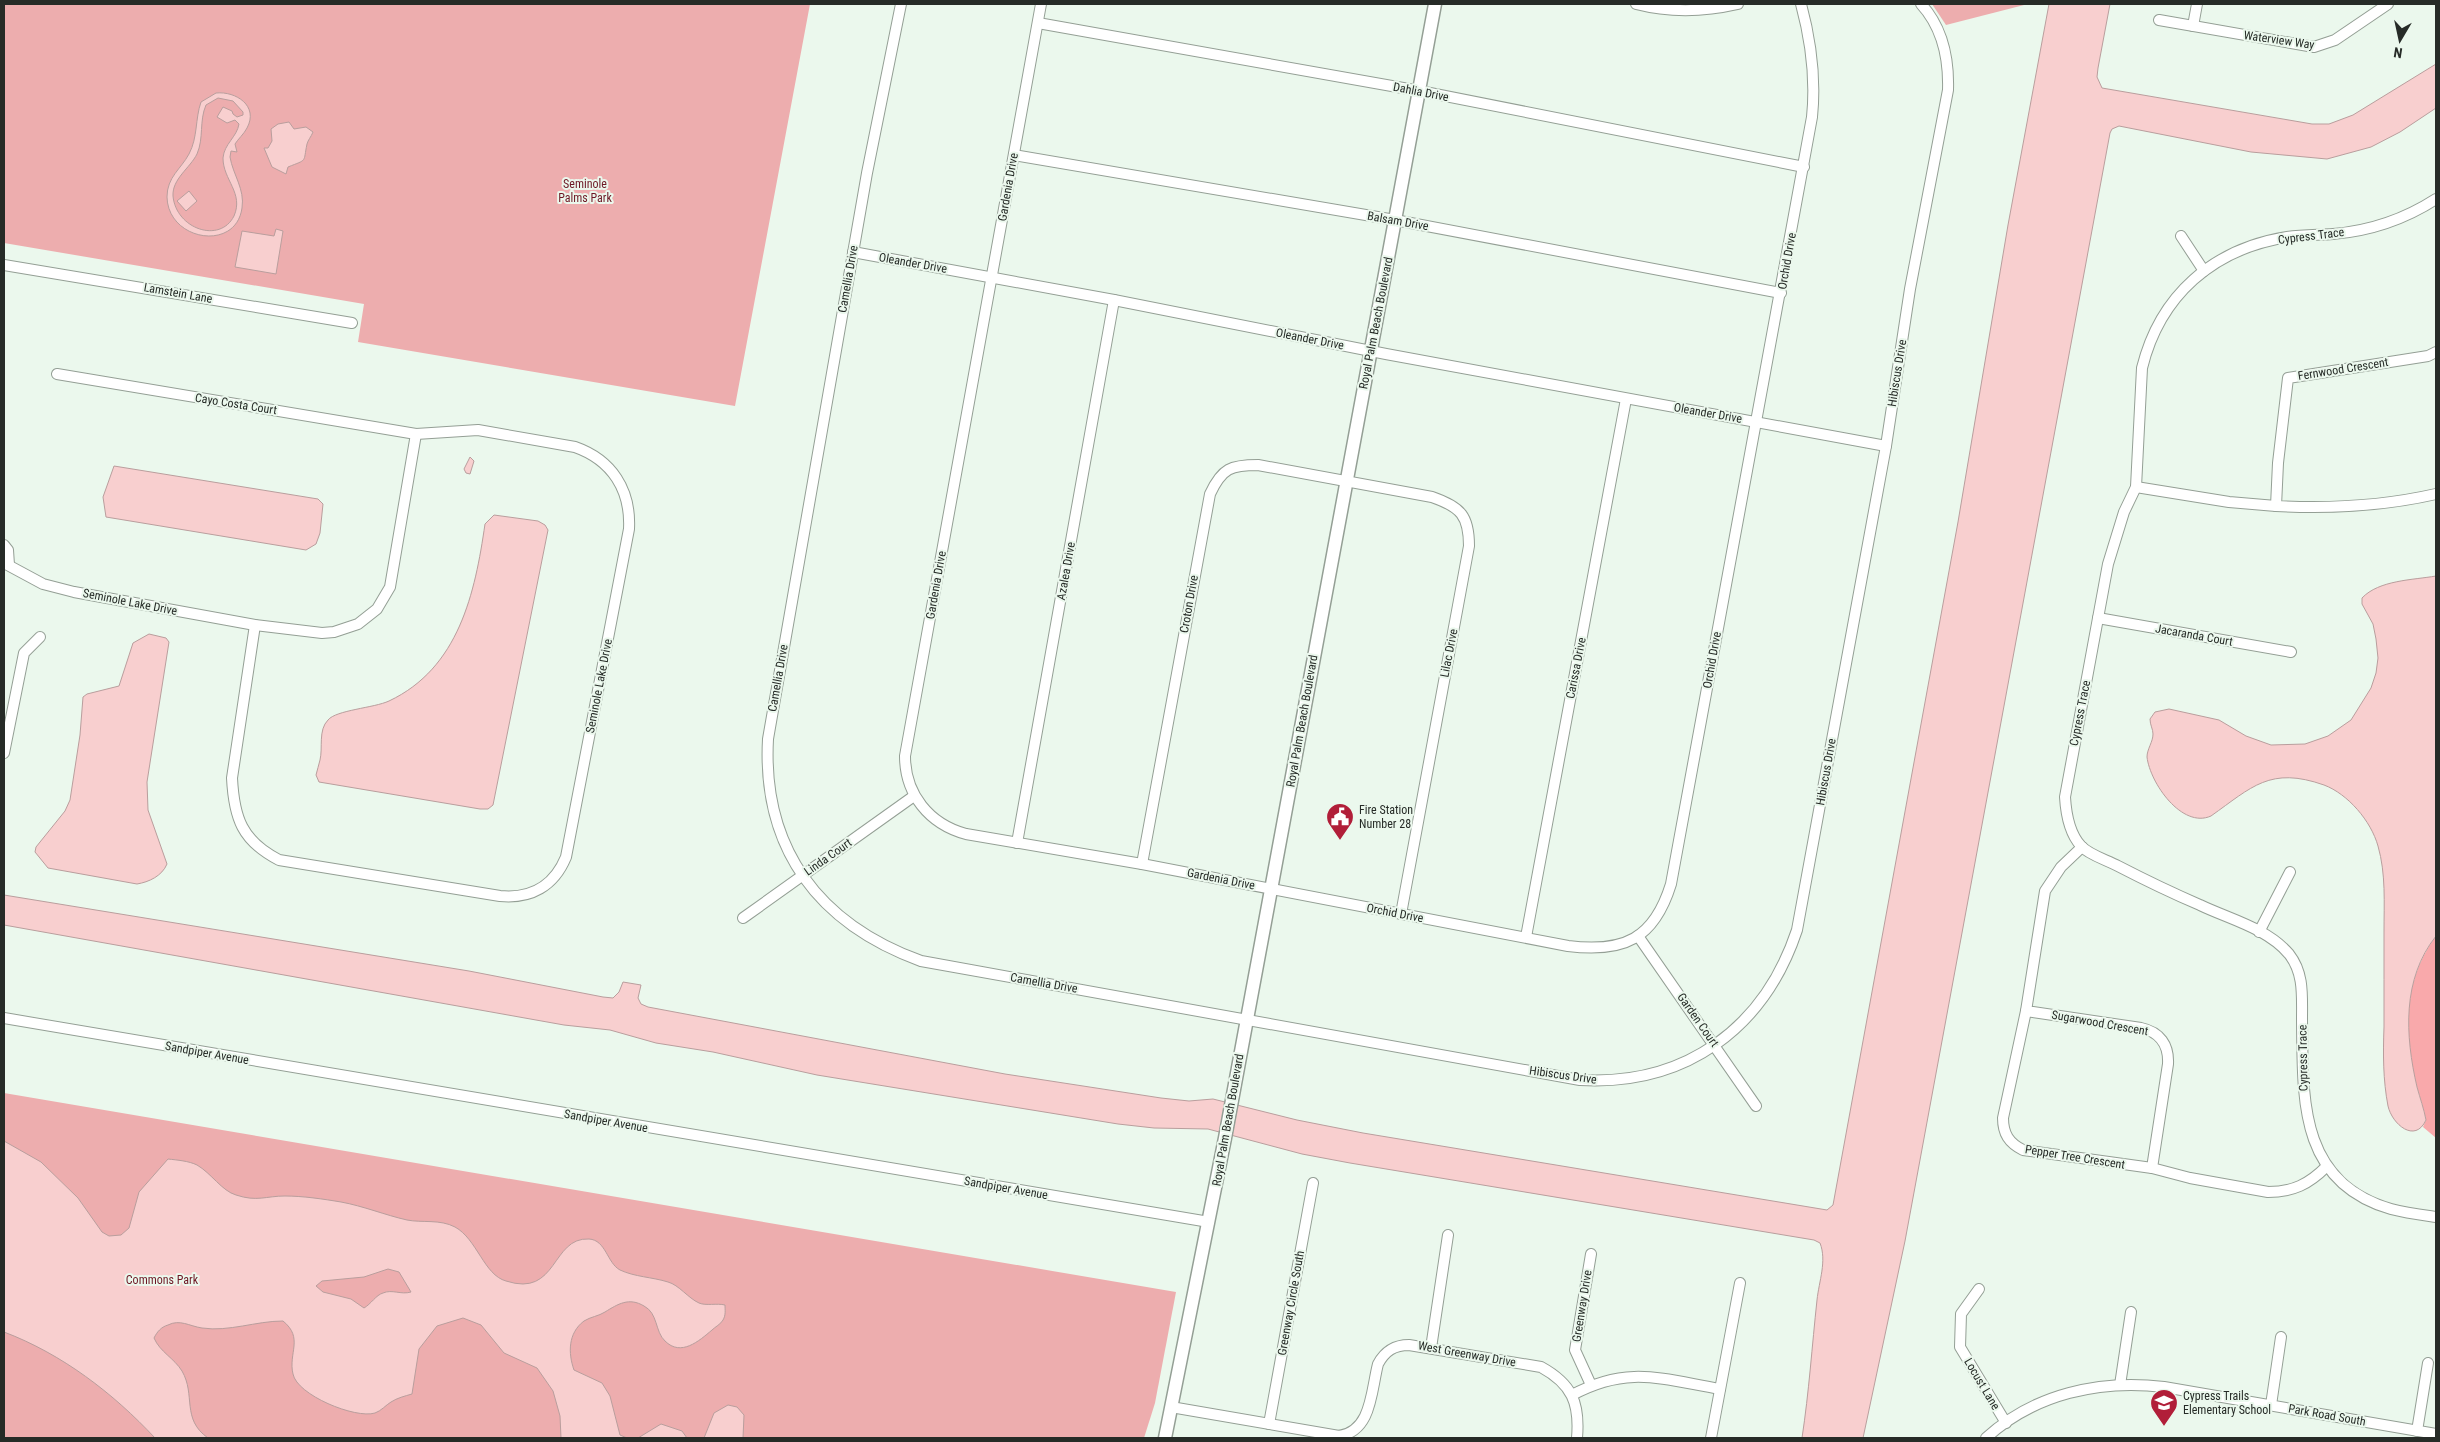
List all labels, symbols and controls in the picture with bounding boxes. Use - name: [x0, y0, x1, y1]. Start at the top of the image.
- north arrow: [2375, 15, 2425, 65]
- street label: Waterview Way: [2243, 28, 2315, 52]
- text: N: [2392, 44, 2403, 61]
- street label: Dahlia Drive: [1392, 80, 1450, 104]
- street label: Gardenia Drive: [995, 151, 1021, 222]
- park label: Seminole Palms Park: [558, 177, 612, 205]
- street label: Balsam Drive: [1366, 209, 1430, 233]
- street label: Cypress Trace: [2277, 225, 2345, 247]
- street label: Orchid Drive: [1775, 231, 1799, 291]
- street label: Camellia Drive: [835, 244, 861, 314]
- street label: Oleander Drive: [878, 250, 949, 276]
- street label: Royal Palm Beach Boulevard: [1356, 256, 1396, 390]
- street label: Lamstein Lane: [143, 280, 214, 306]
- street label: Oleander Drive: [1275, 326, 1346, 353]
- street label: Hibiscus Drive: [1885, 338, 1909, 408]
- street label: Fernwood Crescent: [2297, 355, 2390, 383]
- street label: Cayo Costa Court: [194, 391, 278, 417]
- street label: Oleander Drive: [1673, 400, 1744, 426]
- street label: Azalea Drive: [1054, 540, 1078, 601]
- street label: Gardenia Drive: [923, 549, 949, 620]
- street label: Croton Drive: [1177, 574, 1201, 634]
- street label: Seminole Lake Drive: [82, 586, 179, 618]
- street label: Jacaranda Court: [2154, 621, 2234, 649]
- street label: Lilac Drive: [1437, 627, 1461, 678]
- street label: Orchid Drive: [1700, 630, 1724, 690]
- street label: Carissa Drive: [1563, 636, 1589, 700]
- street label: Seminole Lake Drive: [583, 637, 615, 734]
- street label: Camellia Drive: [765, 643, 791, 713]
- street label: Royal Palm Beach Boulevard: [1283, 654, 1321, 788]
- street label: Cypress Trace: [2067, 679, 2093, 747]
- street label: Hibiscus Drive: [1813, 737, 1839, 807]
- public building icon: Fire Station Number 28: [1325, 802, 1355, 841]
- place label: Fire Station Number 28: [1359, 803, 1413, 831]
- street label: Linda Court: [802, 835, 855, 878]
- street label: Gardenia Drive: [1186, 866, 1257, 893]
- street label: Orchid Drive: [1365, 901, 1425, 925]
- street label: Camellia Drive: [1009, 970, 1079, 996]
- street label: Garden Court: [1674, 990, 1722, 1050]
- street label: Sugarwood Crescent: [2051, 1008, 2150, 1038]
- street label: Cypress Trace: [2295, 1024, 2311, 1091]
- street label: Sandpiper Avenue: [164, 1039, 250, 1067]
- street label: Royal Palm Beach Boulevard: [1209, 1053, 1247, 1187]
- street label: Hibiscus Drive: [1528, 1063, 1598, 1087]
- street label: Sandpiper Avenue: [563, 1107, 649, 1135]
- street label: Pepper Tree Crescent: [2024, 1142, 2126, 1172]
- street label: Sandpiper Avenue: [963, 1174, 1049, 1202]
- street label: Greenway Circle South: [1275, 1249, 1307, 1356]
- street label: Greenway Drive: [1569, 1269, 1595, 1343]
- park label: Commons Park: [126, 1273, 199, 1287]
- street label: West Greenway Drive: [1417, 1338, 1517, 1370]
- street label: Locust Lane: [1961, 1356, 2003, 1413]
- school or university icon: Cypress Trails Elementary School: [2149, 1388, 2179, 1427]
- place label: Cypress Trails Elementary School: [2183, 1389, 2271, 1417]
- street label: Park Road South: [2287, 1401, 2367, 1429]

